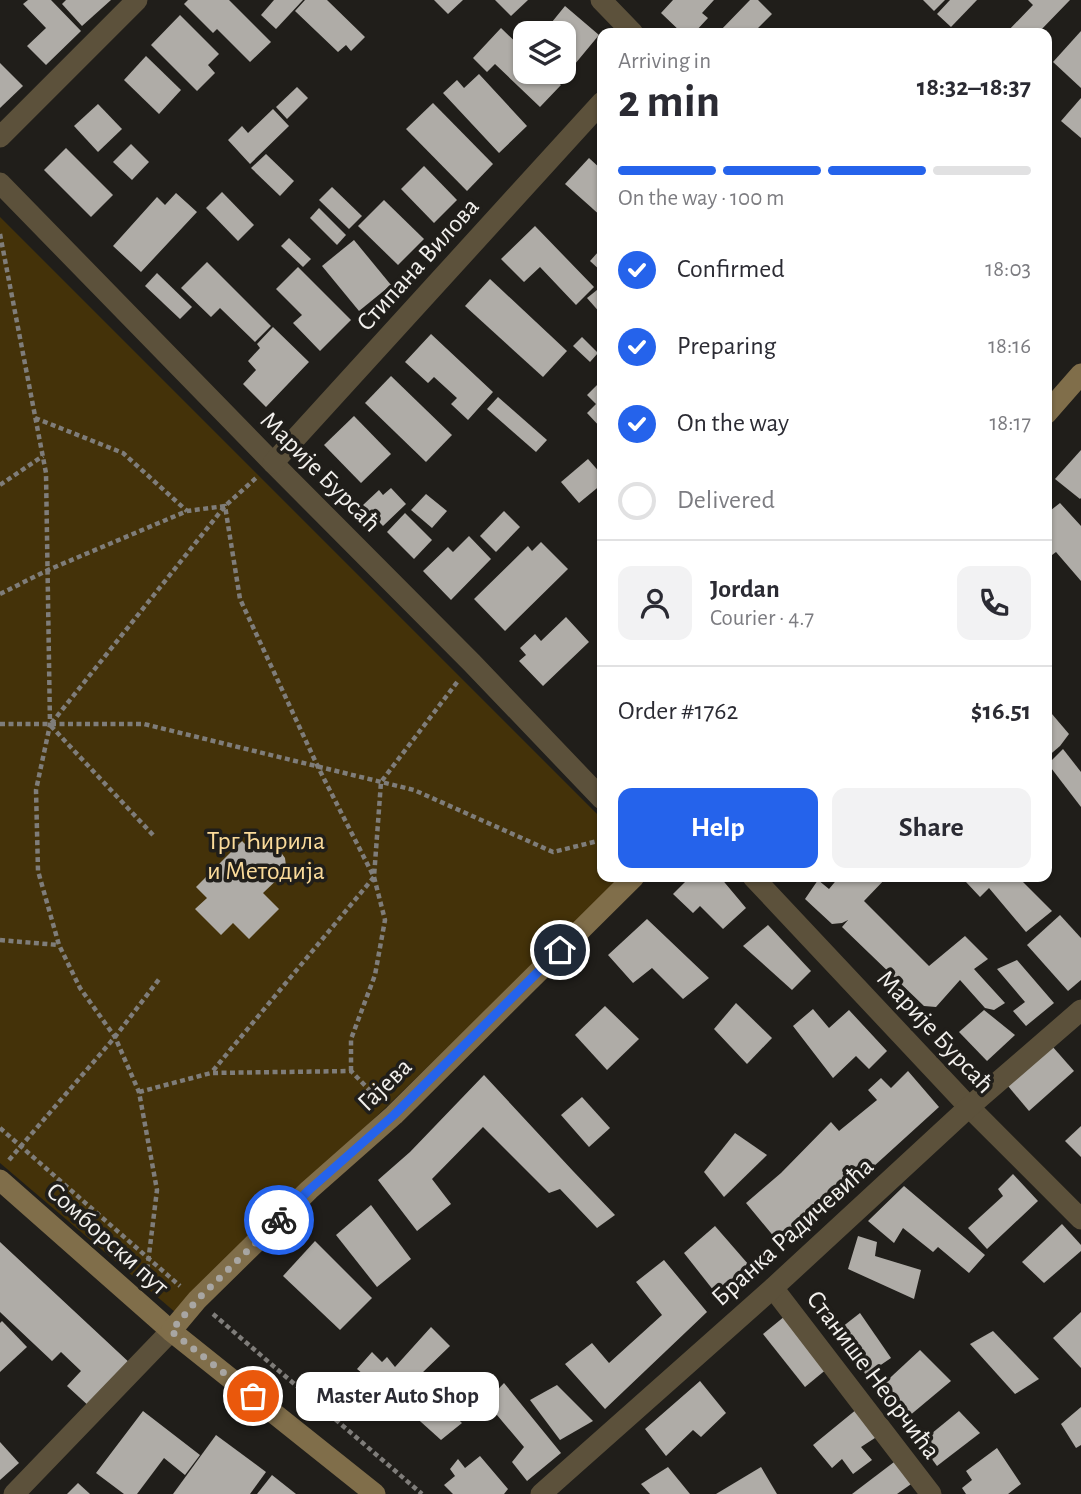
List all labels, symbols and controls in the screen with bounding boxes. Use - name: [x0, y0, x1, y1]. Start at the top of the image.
- map controls: [513, 21, 576, 84]
- button: layers: [513, 21, 576, 84]
- text: Arriving in: [618, 50, 711, 73]
- text: 18:32–18:37: [917, 74, 1031, 100]
- text: 2 min: [618, 79, 720, 125]
- text: On the way · 100 m: [618, 187, 785, 210]
- street label: Стипана Вилова: [352, 193, 484, 336]
- icon: check: [618, 251, 656, 289]
- text: Confirmed: [677, 256, 785, 282]
- text: 18:03: [985, 258, 1031, 281]
- icon: check: [618, 328, 656, 366]
- text: Preparing: [677, 333, 776, 359]
- text: 18:16: [988, 335, 1031, 358]
- icon: check: [618, 405, 656, 443]
- street label: Марије Бурсаћ: [255, 407, 385, 537]
- text: On the way: [677, 410, 789, 436]
- text: 18:17: [989, 412, 1031, 435]
- text: Delivered: [677, 487, 775, 513]
- button: person: [618, 566, 692, 640]
- button: phone: [957, 566, 1031, 640]
- text: Jordan: [710, 576, 780, 602]
- text: Courier · 4.7: [710, 607, 814, 630]
- text: Order #1762: [618, 698, 738, 724]
- text: $16.51: [971, 698, 1031, 724]
- button: Help: [618, 788, 818, 868]
- button: Share: [832, 788, 1031, 868]
- park label: Трг Ћирила и Методија: [207, 828, 325, 884]
- pin: [530, 920, 590, 980]
- icon: home: [541, 931, 579, 969]
- street label: Марије Бурсаћ: [872, 965, 999, 1098]
- street label: Гајева: [353, 1053, 417, 1116]
- street label: Бранка Радичевића: [707, 1153, 879, 1311]
- street label: Сомборски пут: [41, 1177, 174, 1301]
- courier: [244, 1185, 314, 1255]
- icon: bike: [260, 1201, 298, 1239]
- street label: Станише Неорчића: [802, 1286, 945, 1464]
- pin: [223, 1366, 283, 1426]
- callout: Master Auto Shop: [295, 1372, 498, 1420]
- icon: bag: [234, 1377, 272, 1415]
- text: Master Auto Shop: [316, 1385, 479, 1408]

